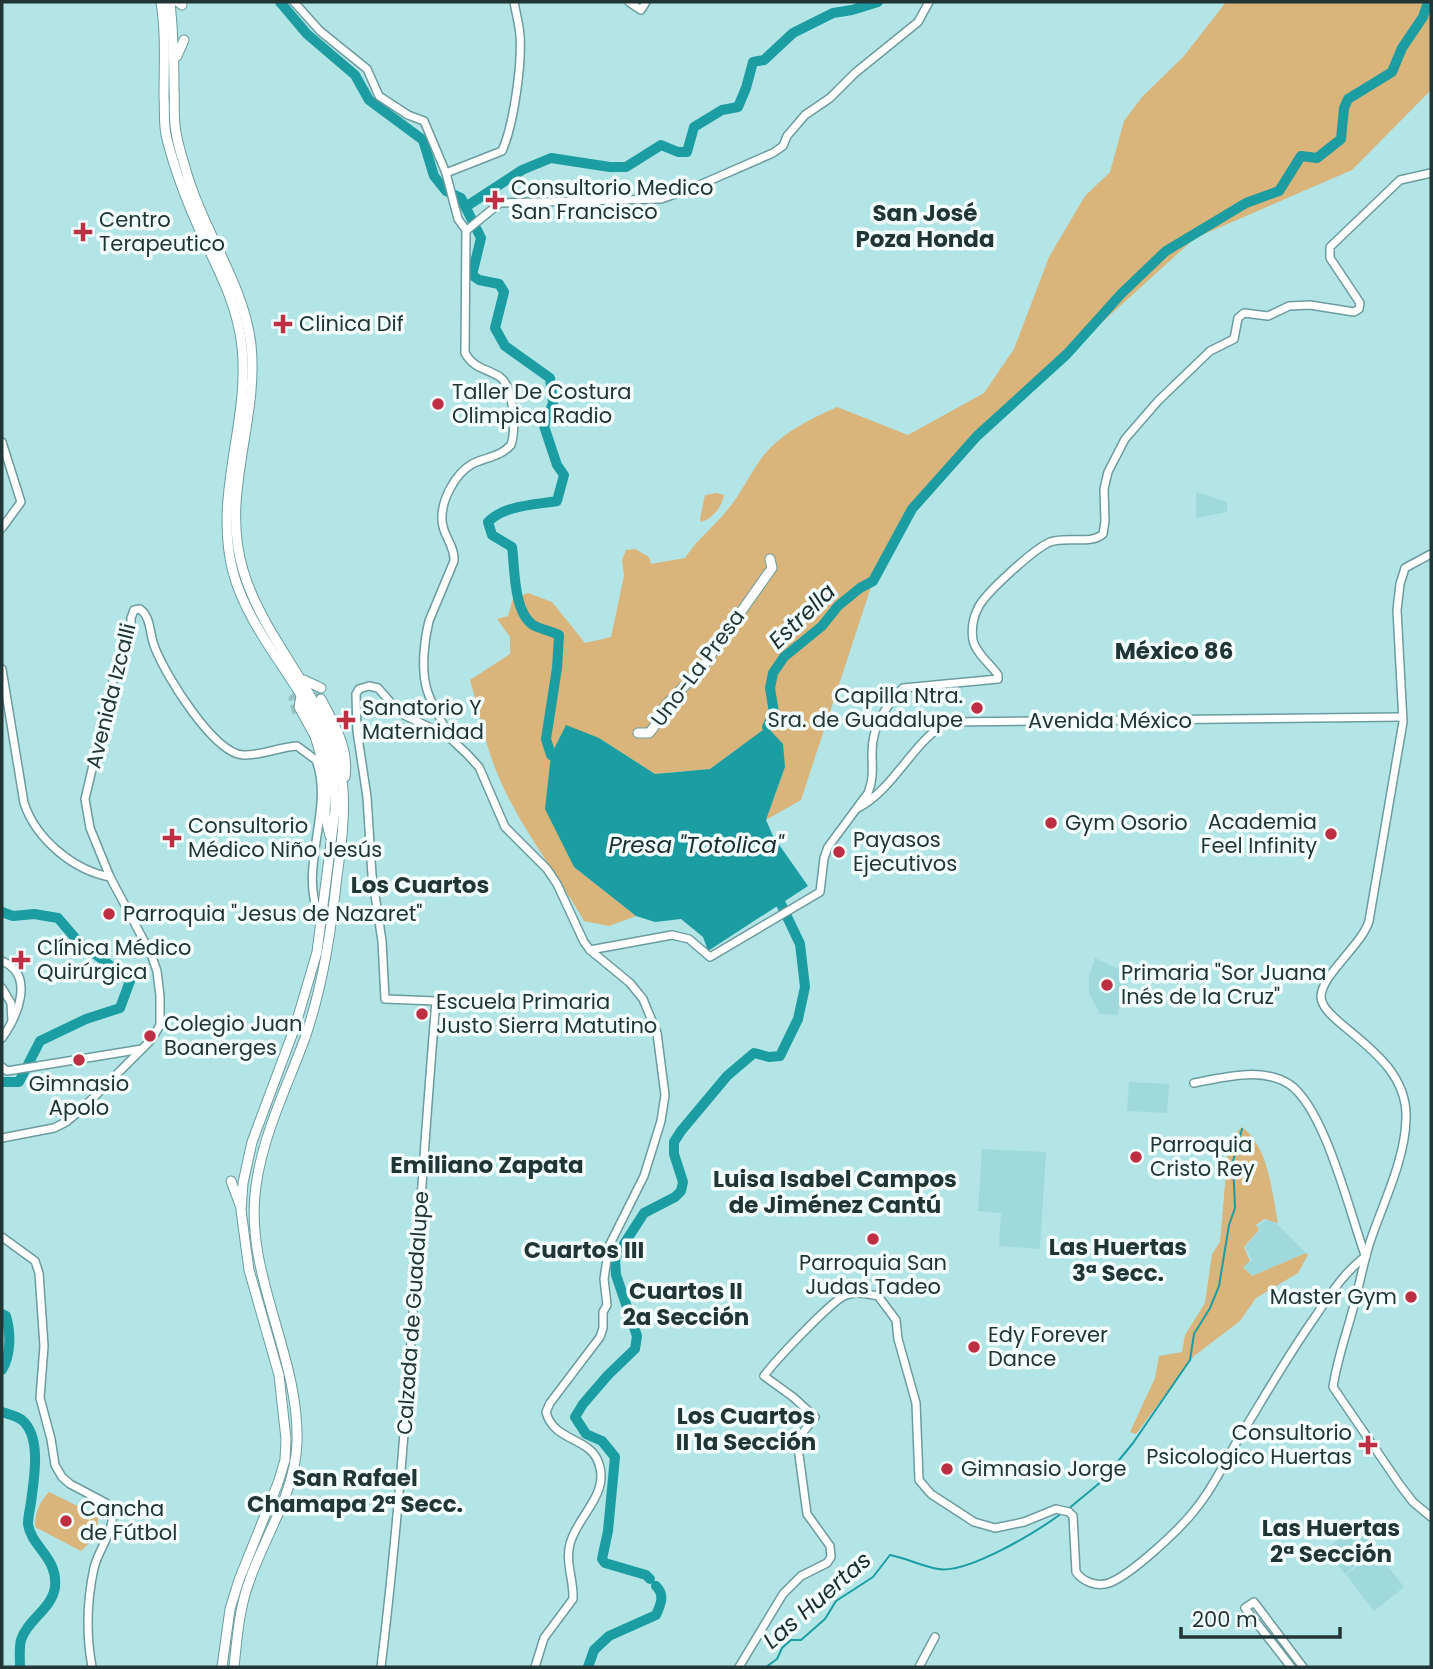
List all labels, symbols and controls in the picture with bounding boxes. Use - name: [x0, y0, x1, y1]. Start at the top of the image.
- place label: Consultorio Medico San Francisco: [511, 173, 713, 226]
- marker: Consultorio Medico San Francisco: [485, 190, 505, 210]
- district label: San José Poza Honda: [855, 197, 995, 255]
- place label: Centro Terapeutico: [99, 205, 225, 258]
- marker: Centro Terapeutico: [73, 222, 93, 242]
- place label: Clinica Dif: [299, 309, 404, 338]
- marker: Clinica Dif: [273, 314, 293, 334]
- place label: Taller De Costura Olimpica Radio: [452, 377, 632, 430]
- marker: Taller De Costura Olimpica Radio: [430, 396, 446, 412]
- water label: Estrella: [761, 576, 843, 656]
- street label: Uno-La Presa: [644, 603, 751, 732]
- street label: Avenida Izcalli: [78, 620, 143, 772]
- district label: México 86: [1115, 635, 1233, 667]
- place label: Capilla Ntra. Sra. de Guadalupe: [768, 681, 963, 734]
- place label: Sanatorio Y Maternidad: [362, 693, 484, 746]
- marker: Capilla Ntra. Sra. de Guadalupe: [969, 700, 985, 716]
- street label: Avenida México: [1028, 706, 1192, 735]
- marker: Sanatorio Y Maternidad: [336, 710, 356, 730]
- place label: Academia Feel Infinity: [1201, 807, 1317, 860]
- place label: Gym Osorio: [1065, 808, 1188, 837]
- place label: Consultorio Médico Niño Jesús: [188, 811, 382, 864]
- marker: Gym Osorio: [1043, 815, 1059, 831]
- place label: Payasos Ejecutivos: [853, 825, 957, 878]
- marker: Academia Feel Infinity: [1323, 826, 1339, 842]
- marker: Consultorio Médico Niño Jesús: [162, 828, 182, 848]
- water label: Presa "Totolica": [608, 829, 785, 861]
- marker: Payasos Ejecutivos: [831, 844, 847, 860]
- district label: Los Cuartos: [351, 869, 489, 901]
- place label: Parroquia "Jesus de Nazaret": [123, 899, 422, 928]
- marker: Parroquia "Jesus de Nazaret": [101, 906, 117, 922]
- place label: Clínica Médico Quirúrgica: [37, 933, 191, 986]
- marker: Clínica Médico Quirúrgica: [11, 950, 31, 970]
- place label: Primaria "Sor Juana Inés de la Cruz": [1121, 958, 1327, 1011]
- marker: Primaria "Sor Juana Inés de la Cruz": [1099, 977, 1115, 993]
- place label: Escuela Primaria Justo Sierra Matutino: [436, 987, 657, 1040]
- marker: Escuela Primaria Justo Sierra Matutino: [414, 1006, 430, 1022]
- place label: Colegio Juan Boanerges: [164, 1009, 302, 1062]
- marker: Colegio Juan Boanerges: [142, 1028, 158, 1044]
- marker: Gimnasio Apolo: [71, 1052, 87, 1068]
- place label: Gimnasio Apolo: [29, 1069, 129, 1122]
- place label: Parroquia Cristo Rey: [1150, 1130, 1255, 1183]
- district label: Emiliano Zapata: [390, 1149, 584, 1181]
- marker: Parroquia Cristo Rey: [1128, 1149, 1144, 1165]
- district label: Luisa Isabel Campos de Jiménez Cantú: [713, 1163, 957, 1221]
- street label: Calzada de Guadalupe: [390, 1190, 435, 1436]
- marker: Parroquia San Judas Tadeo: [865, 1231, 881, 1247]
- district label: Las Huertas 3ª Secc.: [1049, 1231, 1187, 1289]
- district label: Cuartos III: [524, 1234, 644, 1266]
- place label: Parroquia San Judas Tadeo: [799, 1248, 947, 1301]
- district label: Cuartos II 2a Sección: [623, 1275, 749, 1333]
- place label: Master Gym: [1270, 1282, 1397, 1311]
- marker: Master Gym: [1403, 1289, 1419, 1305]
- place label: Edy Forever Dance: [988, 1320, 1108, 1373]
- marker: Edy Forever Dance: [966, 1339, 982, 1355]
- district label: Los Cuartos II 1a Sección: [676, 1400, 816, 1458]
- place label: Consultorio Psicologico Huertas: [1146, 1418, 1352, 1471]
- marker: Consultorio Psicologico Huertas: [1358, 1435, 1378, 1455]
- place label: Gimnasio Jorge: [961, 1454, 1127, 1483]
- marker: Gimnasio Jorge: [939, 1461, 955, 1477]
- district label: San Rafael Chamapa 2ª Secc.: [247, 1462, 463, 1520]
- place label: Cancha de Fútbol: [80, 1494, 177, 1547]
- district label: Las Huertas 2ª Sección: [1262, 1512, 1400, 1570]
- marker: Cancha de Fútbol: [58, 1513, 74, 1529]
- water label: Las Huertas: [756, 1544, 878, 1656]
- scale bar: [1181, 1596, 1340, 1640]
- text: 200 m: [1192, 1605, 1258, 1634]

